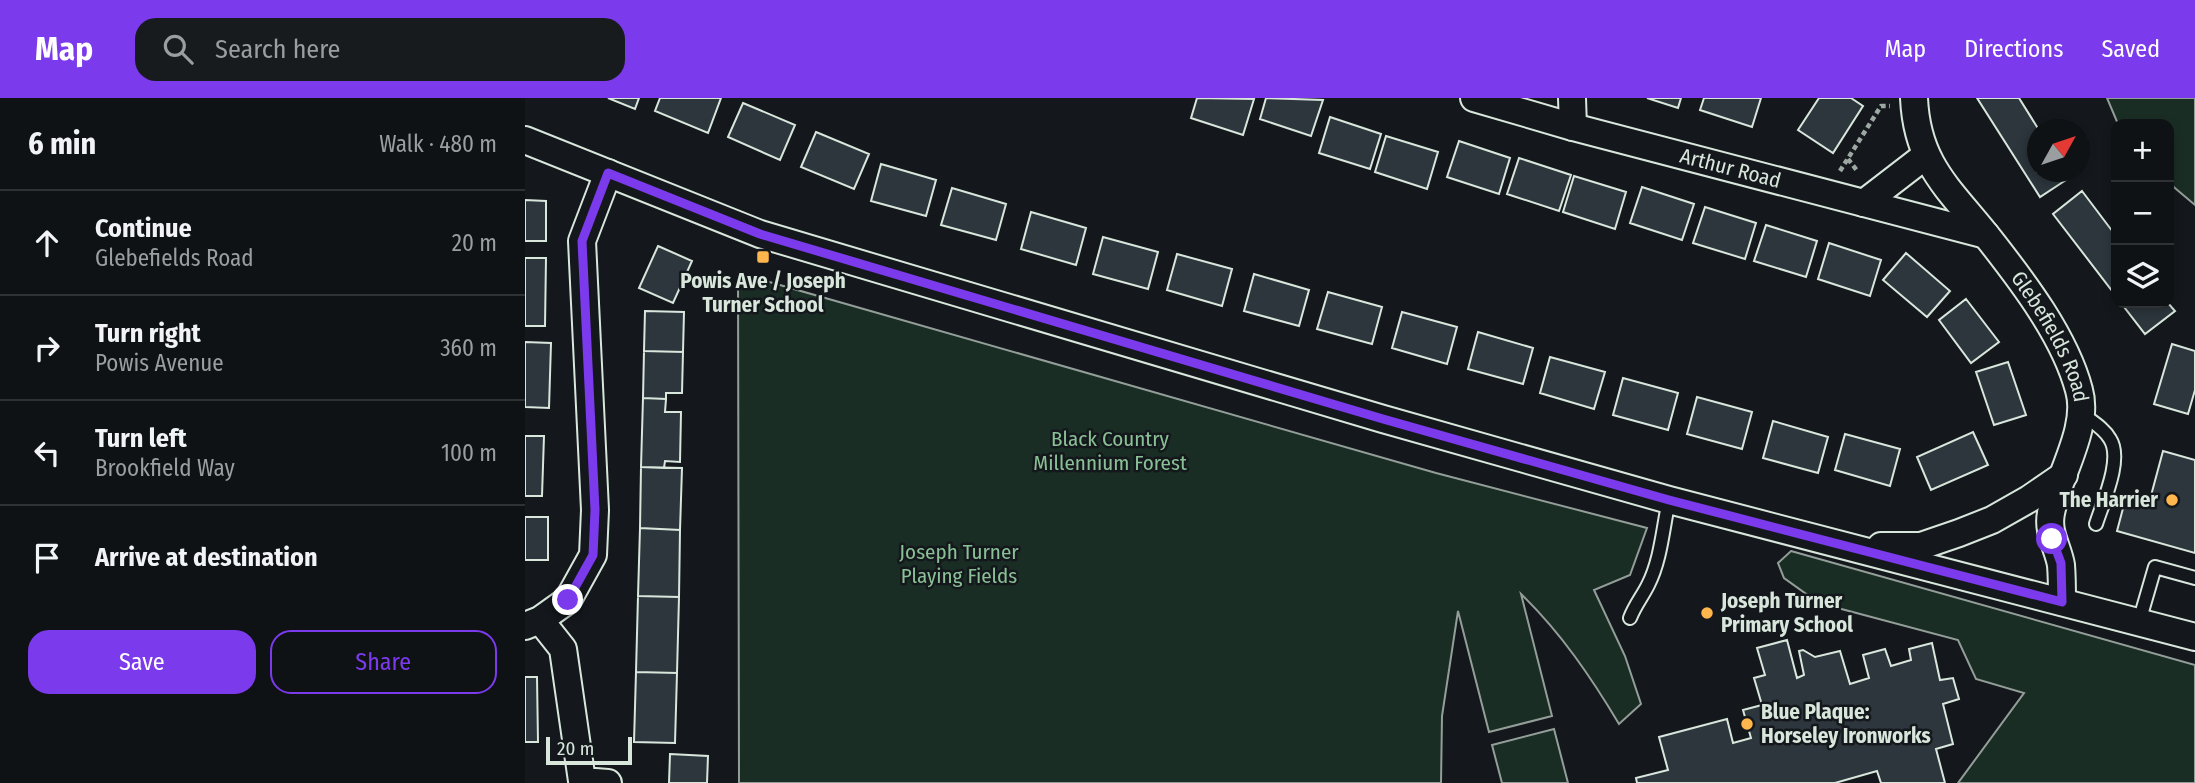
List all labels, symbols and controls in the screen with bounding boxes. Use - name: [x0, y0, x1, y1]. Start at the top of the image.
- search box: [135, 18, 625, 81]
- text: Map: [35, 29, 93, 69]
- icon: search: [159, 30, 197, 68]
- text: Search here: [215, 34, 340, 65]
- text: Map: [1885, 35, 1926, 63]
- text: Directions: [1964, 35, 2063, 63]
- text: Saved: [2101, 35, 2160, 63]
- north arrow: [2027, 119, 2090, 182]
- map controls: [2111, 119, 2174, 308]
- button: +: [2111, 119, 2174, 182]
- text: 6 min: [28, 126, 96, 162]
- text: Walk · 480 m: [379, 130, 497, 158]
- street label: Arthur Road: [1677, 143, 1784, 194]
- button: −: [2111, 182, 2174, 245]
- text: Continue: [95, 213, 192, 244]
- icon: ahead: [28, 224, 66, 262]
- text: 20 m: [452, 229, 497, 257]
- text: Glebefields Road: [95, 244, 254, 272]
- button: layers: [2111, 245, 2174, 308]
- marker: Powis Ave / Joseph Turner School: [755, 249, 771, 265]
- street label: Glebefields Road: [2005, 266, 2094, 404]
- place label: Powis Ave / Joseph Turner School: [680, 268, 846, 318]
- text: Turn right: [95, 318, 201, 349]
- icon: right: [28, 329, 66, 367]
- text: 360 m: [440, 334, 497, 362]
- text: Powis Avenue: [95, 349, 224, 377]
- text: Turn left: [95, 423, 187, 454]
- park label: Black Country Millennium Forest: [1033, 426, 1187, 476]
- icon: left: [28, 434, 66, 472]
- text: 100 m: [441, 439, 497, 467]
- text: Brookfield Way: [95, 454, 235, 482]
- place label: The Harrier: [2059, 487, 2158, 513]
- marker: The Harrier: [2164, 492, 2180, 508]
- route start: [2036, 523, 2067, 554]
- icon: arrive: [28, 539, 66, 577]
- park label: Joseph Turner Playing Fields: [899, 539, 1019, 589]
- text: Arrive at destination: [95, 542, 318, 573]
- route end: [552, 584, 583, 615]
- place label: Joseph Turner Primary School: [1720, 588, 1853, 638]
- marker: Joseph Turner Primary School: [1699, 605, 1715, 621]
- button: Save: [28, 630, 256, 694]
- button: Share: [270, 630, 497, 694]
- place label: Blue Plaque: Horseley Ironworks: [1761, 699, 1931, 749]
- marker: Blue Plaque: Horseley Ironworks: [1739, 716, 1755, 732]
- scale bar: [546, 734, 632, 766]
- text: 20 m: [557, 737, 594, 760]

